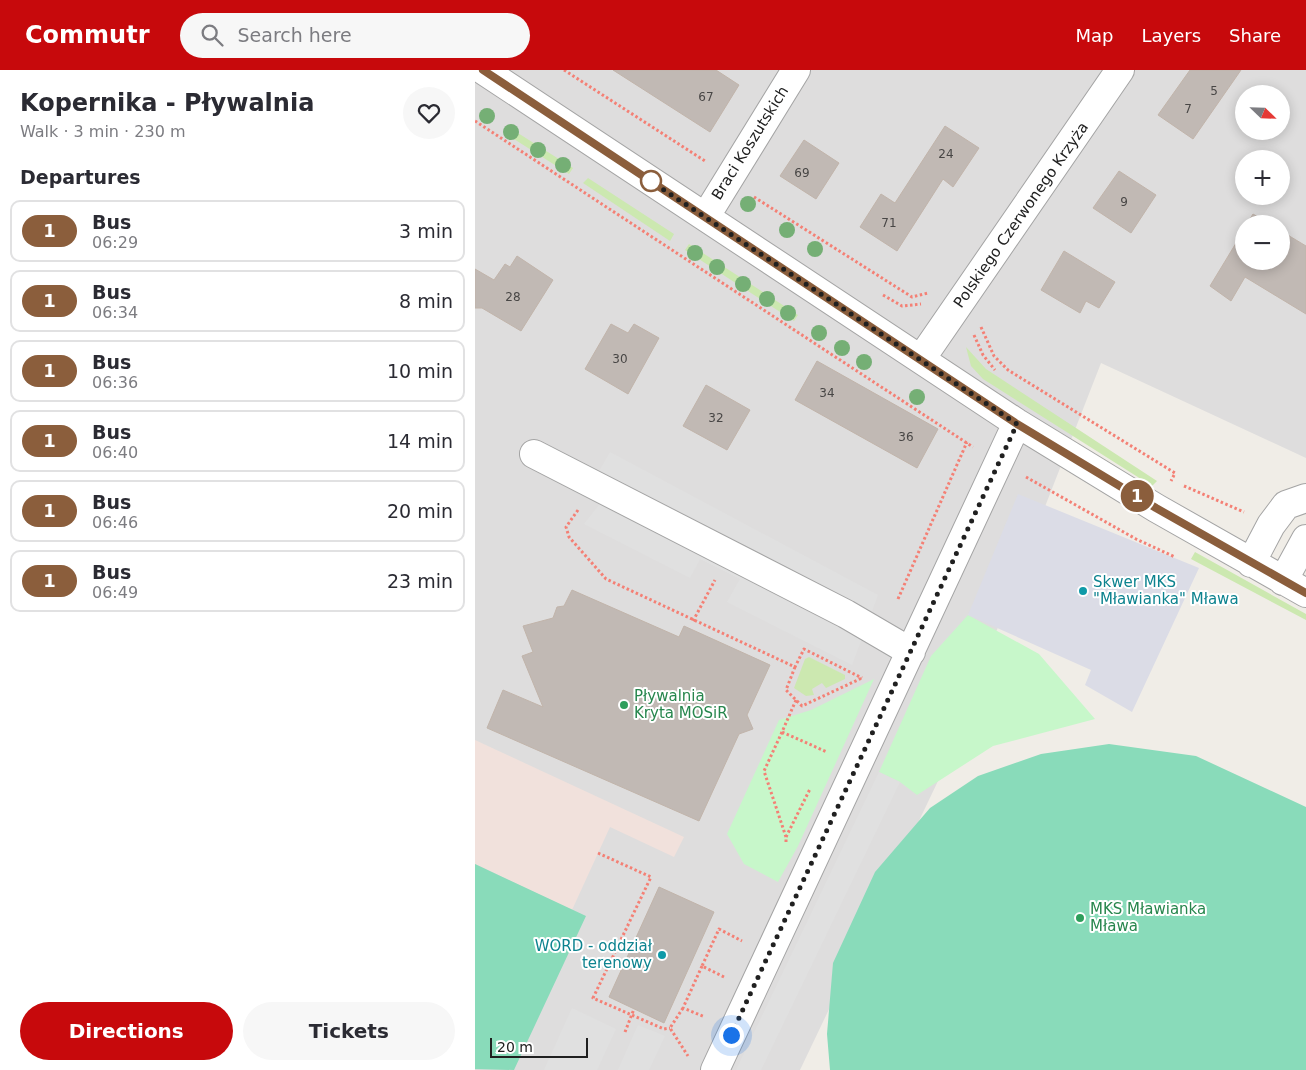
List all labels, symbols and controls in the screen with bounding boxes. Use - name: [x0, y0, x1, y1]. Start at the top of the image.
- search box: [180, 13, 530, 58]
- text: Commutr: [25, 21, 150, 49]
- icon: search: [198, 21, 226, 49]
- text: Search here: [238, 24, 352, 46]
- text: Map: [1075, 25, 1113, 46]
- text: Layers: [1141, 25, 1201, 46]
- text: Share: [1229, 25, 1281, 46]
- street label: Braci Koszutskich: [708, 83, 792, 203]
- house number: 5: [1210, 84, 1218, 98]
- north arrow: [1235, 85, 1290, 140]
- map controls: [1235, 85, 1290, 270]
- button: heart: [403, 87, 455, 139]
- text: Kopernika - Pływalnia: [20, 89, 314, 117]
- house number: 67: [698, 90, 714, 104]
- house number: 7: [1184, 102, 1192, 116]
- street label: Polskiego Czerwonego Krzyża: [950, 119, 1092, 311]
- text: Walk · 3 min · 230 m: [20, 122, 185, 141]
- house number: 24: [938, 147, 954, 161]
- button: +: [1235, 150, 1290, 205]
- text: Departures: [20, 166, 141, 188]
- house number: 69: [794, 166, 810, 180]
- unlabelled marker: [640, 170, 662, 192]
- house number: 9: [1120, 195, 1128, 209]
- text: Bus: [92, 211, 131, 233]
- button: −: [1235, 215, 1290, 270]
- house number: 71: [881, 216, 897, 230]
- text: 1: [43, 220, 56, 241]
- text: 3 min: [399, 220, 453, 242]
- text: 06:29: [92, 233, 138, 252]
- text: Bus: [92, 281, 131, 303]
- text: 1: [43, 290, 56, 311]
- text: 8 min: [399, 290, 453, 312]
- house number: 28: [505, 290, 521, 304]
- text: 06:34: [92, 303, 138, 322]
- text: Bus: [92, 351, 131, 373]
- house number: 30: [612, 352, 628, 366]
- text: 1: [43, 360, 56, 381]
- text: 10 min: [387, 360, 453, 382]
- text: 06:36: [92, 373, 138, 392]
- house number: 34: [819, 386, 835, 400]
- house number: 32: [708, 411, 724, 425]
- text: Bus: [92, 421, 131, 443]
- text: 1: [43, 430, 56, 451]
- text: 14 min: [387, 430, 453, 452]
- house number: 36: [898, 430, 914, 444]
- text: 06:40: [92, 443, 138, 462]
- line badge: 1: [1121, 480, 1153, 512]
- text: 1: [1131, 485, 1143, 506]
- text: Bus: [92, 491, 131, 513]
- text: 1: [43, 500, 56, 521]
- text: 20 min: [387, 500, 453, 522]
- text: 06:46: [92, 513, 138, 532]
- text: Bus: [92, 561, 131, 583]
- text: 1: [43, 570, 56, 591]
- text: 23 min: [387, 570, 453, 592]
- place label: Skwer MKS "Mławianka" Mława: [1093, 573, 1239, 608]
- text: 06:49: [92, 583, 138, 602]
- marker: Skwer MKS "Mławianka" Mława: [1077, 585, 1089, 597]
- place label: Pływalnia Kryta MOSiR: [634, 687, 728, 722]
- marker: Pływalnia Kryta MOSiR: [618, 699, 630, 711]
- place label: MKS Mławianka Mława: [1090, 900, 1206, 935]
- marker: MKS Mławianka Mława: [1074, 912, 1086, 924]
- place label: WORD - oddział terenowy: [535, 937, 653, 972]
- marker: WORD - oddział terenowy: [656, 949, 668, 961]
- button: Directions: [20, 1002, 233, 1060]
- button: Tickets: [243, 1002, 455, 1060]
- your location: [719, 1023, 744, 1048]
- scale bar: [490, 1035, 587, 1058]
- text: 20 m: [497, 1039, 533, 1055]

